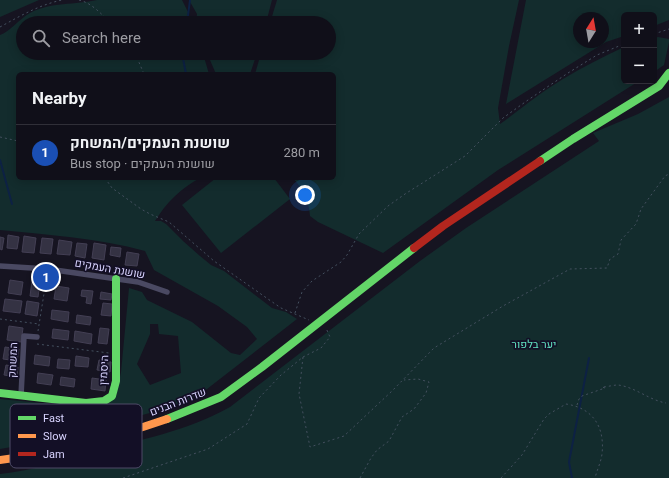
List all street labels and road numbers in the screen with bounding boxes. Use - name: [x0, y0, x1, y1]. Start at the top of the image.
- street label: שושנת העמקים: [74, 256, 146, 282]
- street label: המשחק: [6, 342, 20, 378]
- street label: היסמין: [97, 355, 111, 385]
- street label: שדרות הבנים: [148, 385, 208, 419]

